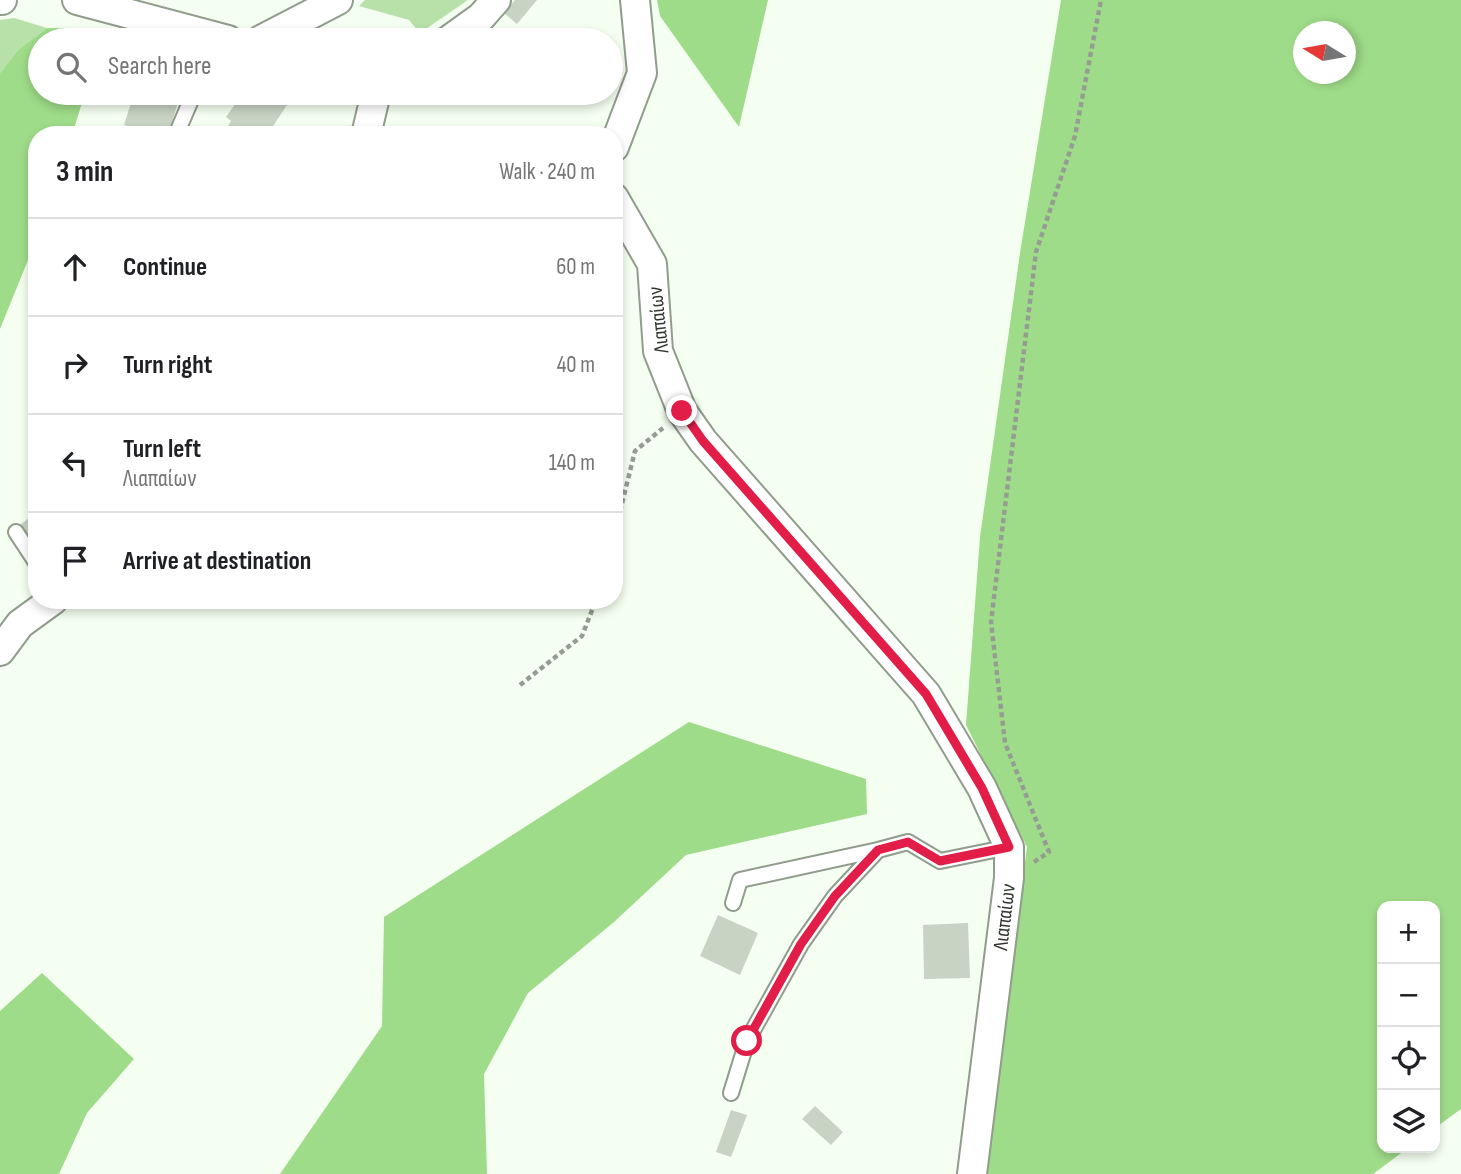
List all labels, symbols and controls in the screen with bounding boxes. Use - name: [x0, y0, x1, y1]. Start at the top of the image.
- north arrow: [1293, 21, 1356, 84]
- search box: [28, 28, 623, 105]
- icon: search: [52, 48, 90, 86]
- text: Search here: [108, 51, 211, 82]
- text: 3 min: [56, 154, 113, 190]
- text: Walk · 240 m: [499, 158, 595, 186]
- icon: ahead: [56, 248, 94, 286]
- text: Continue: [123, 252, 207, 283]
- text: 60 m: [556, 253, 595, 281]
- street label: Λιαπαίων: [643, 285, 675, 355]
- icon: right: [56, 346, 94, 384]
- text: Turn right: [123, 350, 212, 381]
- text: 40 m: [557, 351, 595, 379]
- route end: [666, 395, 697, 426]
- text: Turn left: [123, 434, 201, 465]
- icon: left: [56, 444, 94, 482]
- text: 140 m: [549, 449, 595, 477]
- text: Λιαπαίων: [123, 465, 196, 493]
- icon: arrive: [56, 542, 94, 580]
- text: Arrive at destination: [123, 546, 311, 577]
- street label: Λιαπαίων: [988, 882, 1021, 953]
- map controls: [1377, 901, 1440, 1153]
- button: +: [1377, 901, 1440, 964]
- button: −: [1377, 964, 1440, 1027]
- route start: [731, 1025, 762, 1056]
- button: locate: [1377, 1027, 1440, 1090]
- button: layers: [1377, 1090, 1440, 1153]

